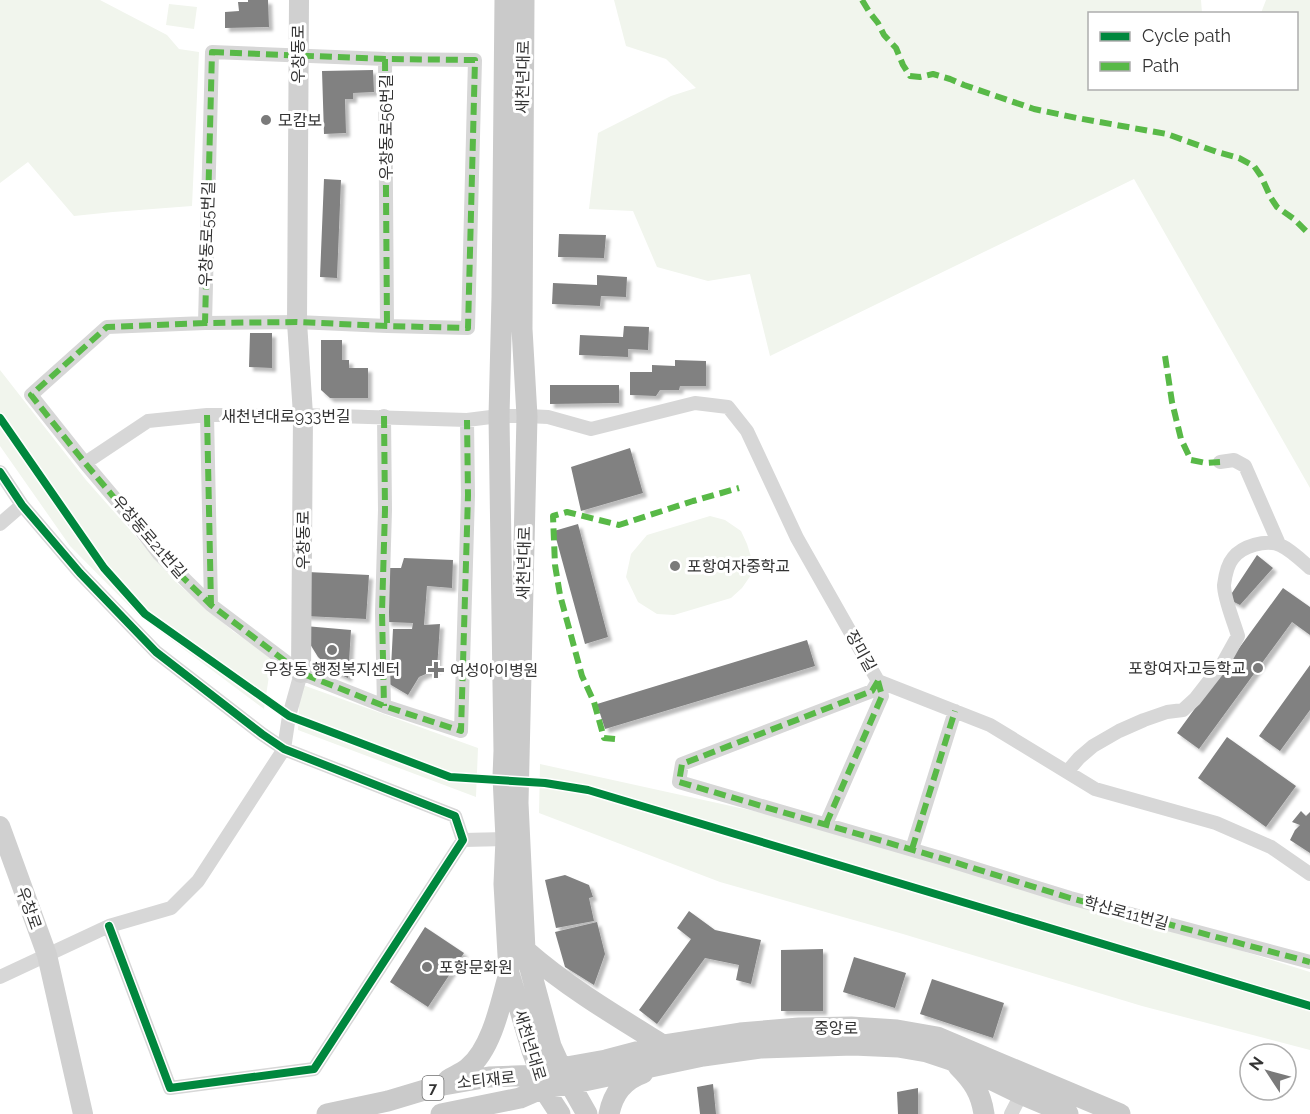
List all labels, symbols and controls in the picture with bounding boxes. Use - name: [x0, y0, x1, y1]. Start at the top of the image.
- legend: [1088, 12, 1298, 90]
- street label: 우창동로: [289, 24, 308, 83]
- text: Cycle path: [1142, 25, 1231, 46]
- street label: 새천년대로: [513, 40, 533, 114]
- text: Path: [1142, 55, 1179, 76]
- street label: 우창동로56번길: [377, 74, 396, 180]
- place label: 모캄보: [278, 111, 322, 130]
- marker: 모캄보: [259, 113, 273, 127]
- street label: 우창동로55번길: [196, 181, 218, 287]
- street label: 새천년대로933번길: [221, 407, 351, 426]
- street label: 우창동로21번길: [108, 492, 190, 582]
- street label: 우창동로: [294, 510, 313, 569]
- street label: 새천년대로: [514, 526, 534, 600]
- place label: 포항여자중학교: [687, 557, 790, 576]
- marker: 포항여자중학교: [668, 559, 682, 573]
- street label: 장미길: [842, 627, 880, 675]
- marker: 우창동 행정복지센터: [325, 643, 339, 657]
- place label: 포항여자고등학교: [1128, 659, 1246, 678]
- place label: 우창동 행정복지센터: [264, 660, 400, 679]
- marker: 여성아이병원: [427, 661, 445, 679]
- place label: 여성아이병원: [450, 661, 538, 680]
- marker: 포항여자고등학교: [1251, 661, 1265, 675]
- street label: 우창로: [13, 884, 46, 932]
- street label: 학산로11번길: [1081, 893, 1171, 933]
- place label: 포항문화원: [439, 958, 513, 977]
- marker: 포항문화원: [420, 960, 434, 974]
- street label: 새천년대로: [510, 1007, 550, 1083]
- street label: 중앙로: [814, 1019, 858, 1038]
- north arrow: [1238, 1042, 1298, 1102]
- text: N: [1245, 1053, 1268, 1074]
- street label: 소티재로: [456, 1067, 517, 1093]
- road number: 7: [422, 1076, 444, 1100]

